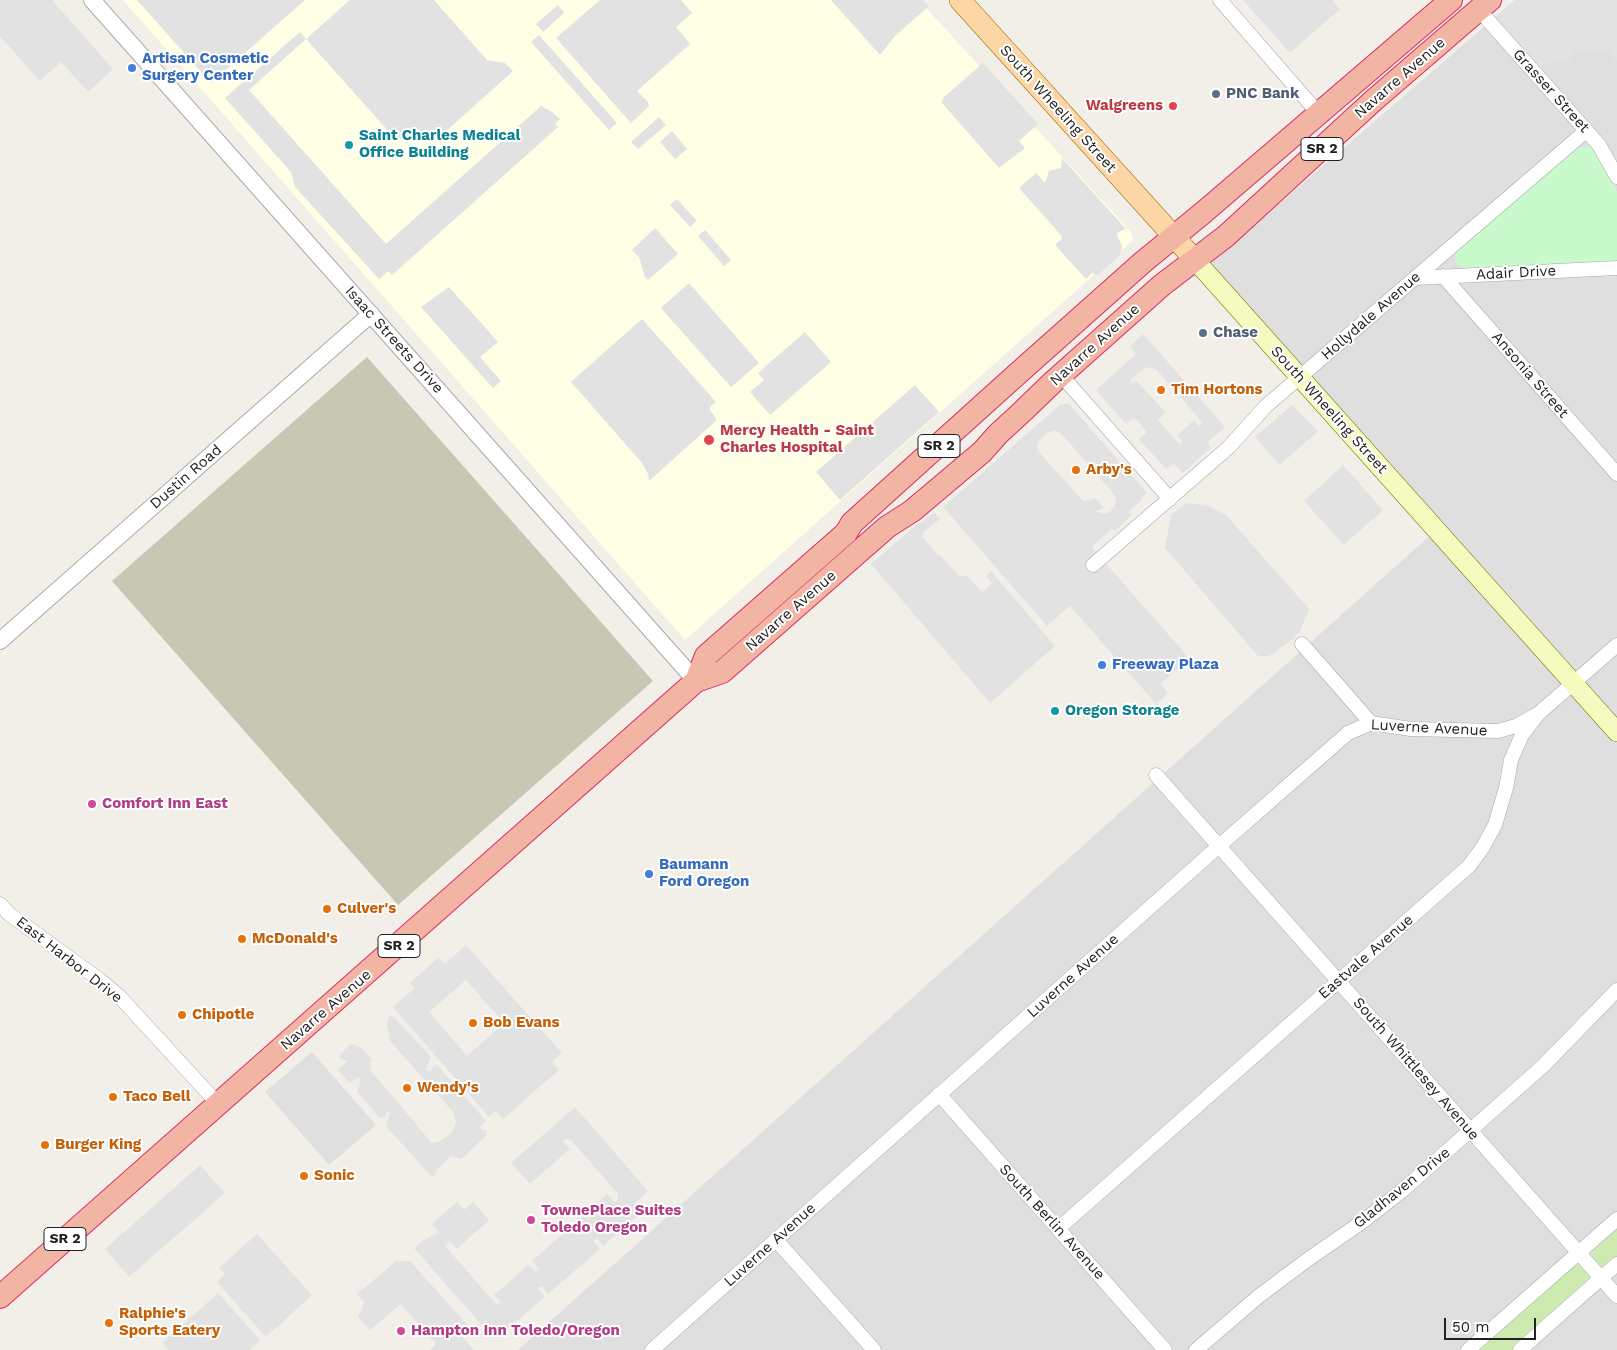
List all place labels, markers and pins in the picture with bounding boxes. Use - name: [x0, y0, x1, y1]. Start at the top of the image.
- place label: Artisan Cosmetic Surgery Center: [142, 50, 269, 85]
- marker: Artisan Cosmetic Surgery Center: [126, 62, 138, 74]
- place label: PNC Bank: [1226, 85, 1299, 103]
- marker: PNC Bank: [1210, 88, 1222, 100]
- place label: Walgreens: [1086, 97, 1163, 115]
- marker: Walgreens: [1167, 100, 1179, 112]
- place label: Saint Charles Medical Office Building: [359, 127, 520, 162]
- marker: Saint Charles Medical Office Building: [343, 139, 355, 151]
- place label: Chase: [1213, 324, 1258, 342]
- marker: Chase: [1197, 327, 1209, 339]
- place label: Tim Hortons: [1171, 381, 1263, 399]
- marker: Tim Hortons: [1155, 384, 1167, 396]
- place label: Mercy Health - Saint Charles Hospital: [720, 422, 874, 457]
- marker: Mercy Health - Saint Charles Hospital: [702, 433, 716, 447]
- place label: Arby's: [1086, 461, 1132, 479]
- marker: Arby's: [1070, 464, 1082, 476]
- place label: Freeway Plaza: [1112, 656, 1219, 674]
- marker: Freeway Plaza: [1096, 659, 1108, 671]
- place label: Oregon Storage: [1065, 702, 1179, 720]
- marker: Oregon Storage: [1049, 705, 1061, 717]
- place label: Comfort Inn East: [102, 795, 228, 813]
- marker: Comfort Inn East: [86, 798, 98, 810]
- place label: Baumann Ford Oregon: [659, 856, 749, 891]
- marker: Baumann Ford Oregon: [643, 868, 655, 880]
- place label: Culver's: [337, 900, 396, 918]
- marker: Culver's: [321, 903, 333, 915]
- place label: McDonald's: [252, 930, 338, 948]
- marker: McDonald's: [236, 933, 248, 945]
- place label: Chipotle: [192, 1006, 254, 1024]
- marker: Chipotle: [176, 1009, 188, 1021]
- place label: Bob Evans: [483, 1014, 559, 1032]
- marker: Bob Evans: [467, 1017, 479, 1029]
- place label: Wendy's: [417, 1079, 479, 1097]
- marker: Wendy's: [401, 1082, 413, 1094]
- place label: Taco Bell: [123, 1088, 191, 1106]
- marker: Taco Bell: [107, 1091, 119, 1103]
- place label: Burger King: [55, 1136, 141, 1154]
- marker: Burger King: [39, 1139, 51, 1151]
- place label: Sonic: [314, 1167, 355, 1185]
- marker: Sonic: [298, 1170, 310, 1182]
- place label: TownePlace Suites Toledo Oregon: [541, 1202, 681, 1237]
- marker: TownePlace Suites Toledo Oregon: [525, 1214, 537, 1226]
- place label: Ralphie's Sports Eatery: [119, 1305, 220, 1340]
- marker: Ralphie's Sports Eatery: [103, 1317, 115, 1329]
- place label: Hampton Inn Toledo/Oregon: [411, 1322, 620, 1340]
- marker: Hampton Inn Toledo/Oregon: [395, 1325, 407, 1337]

